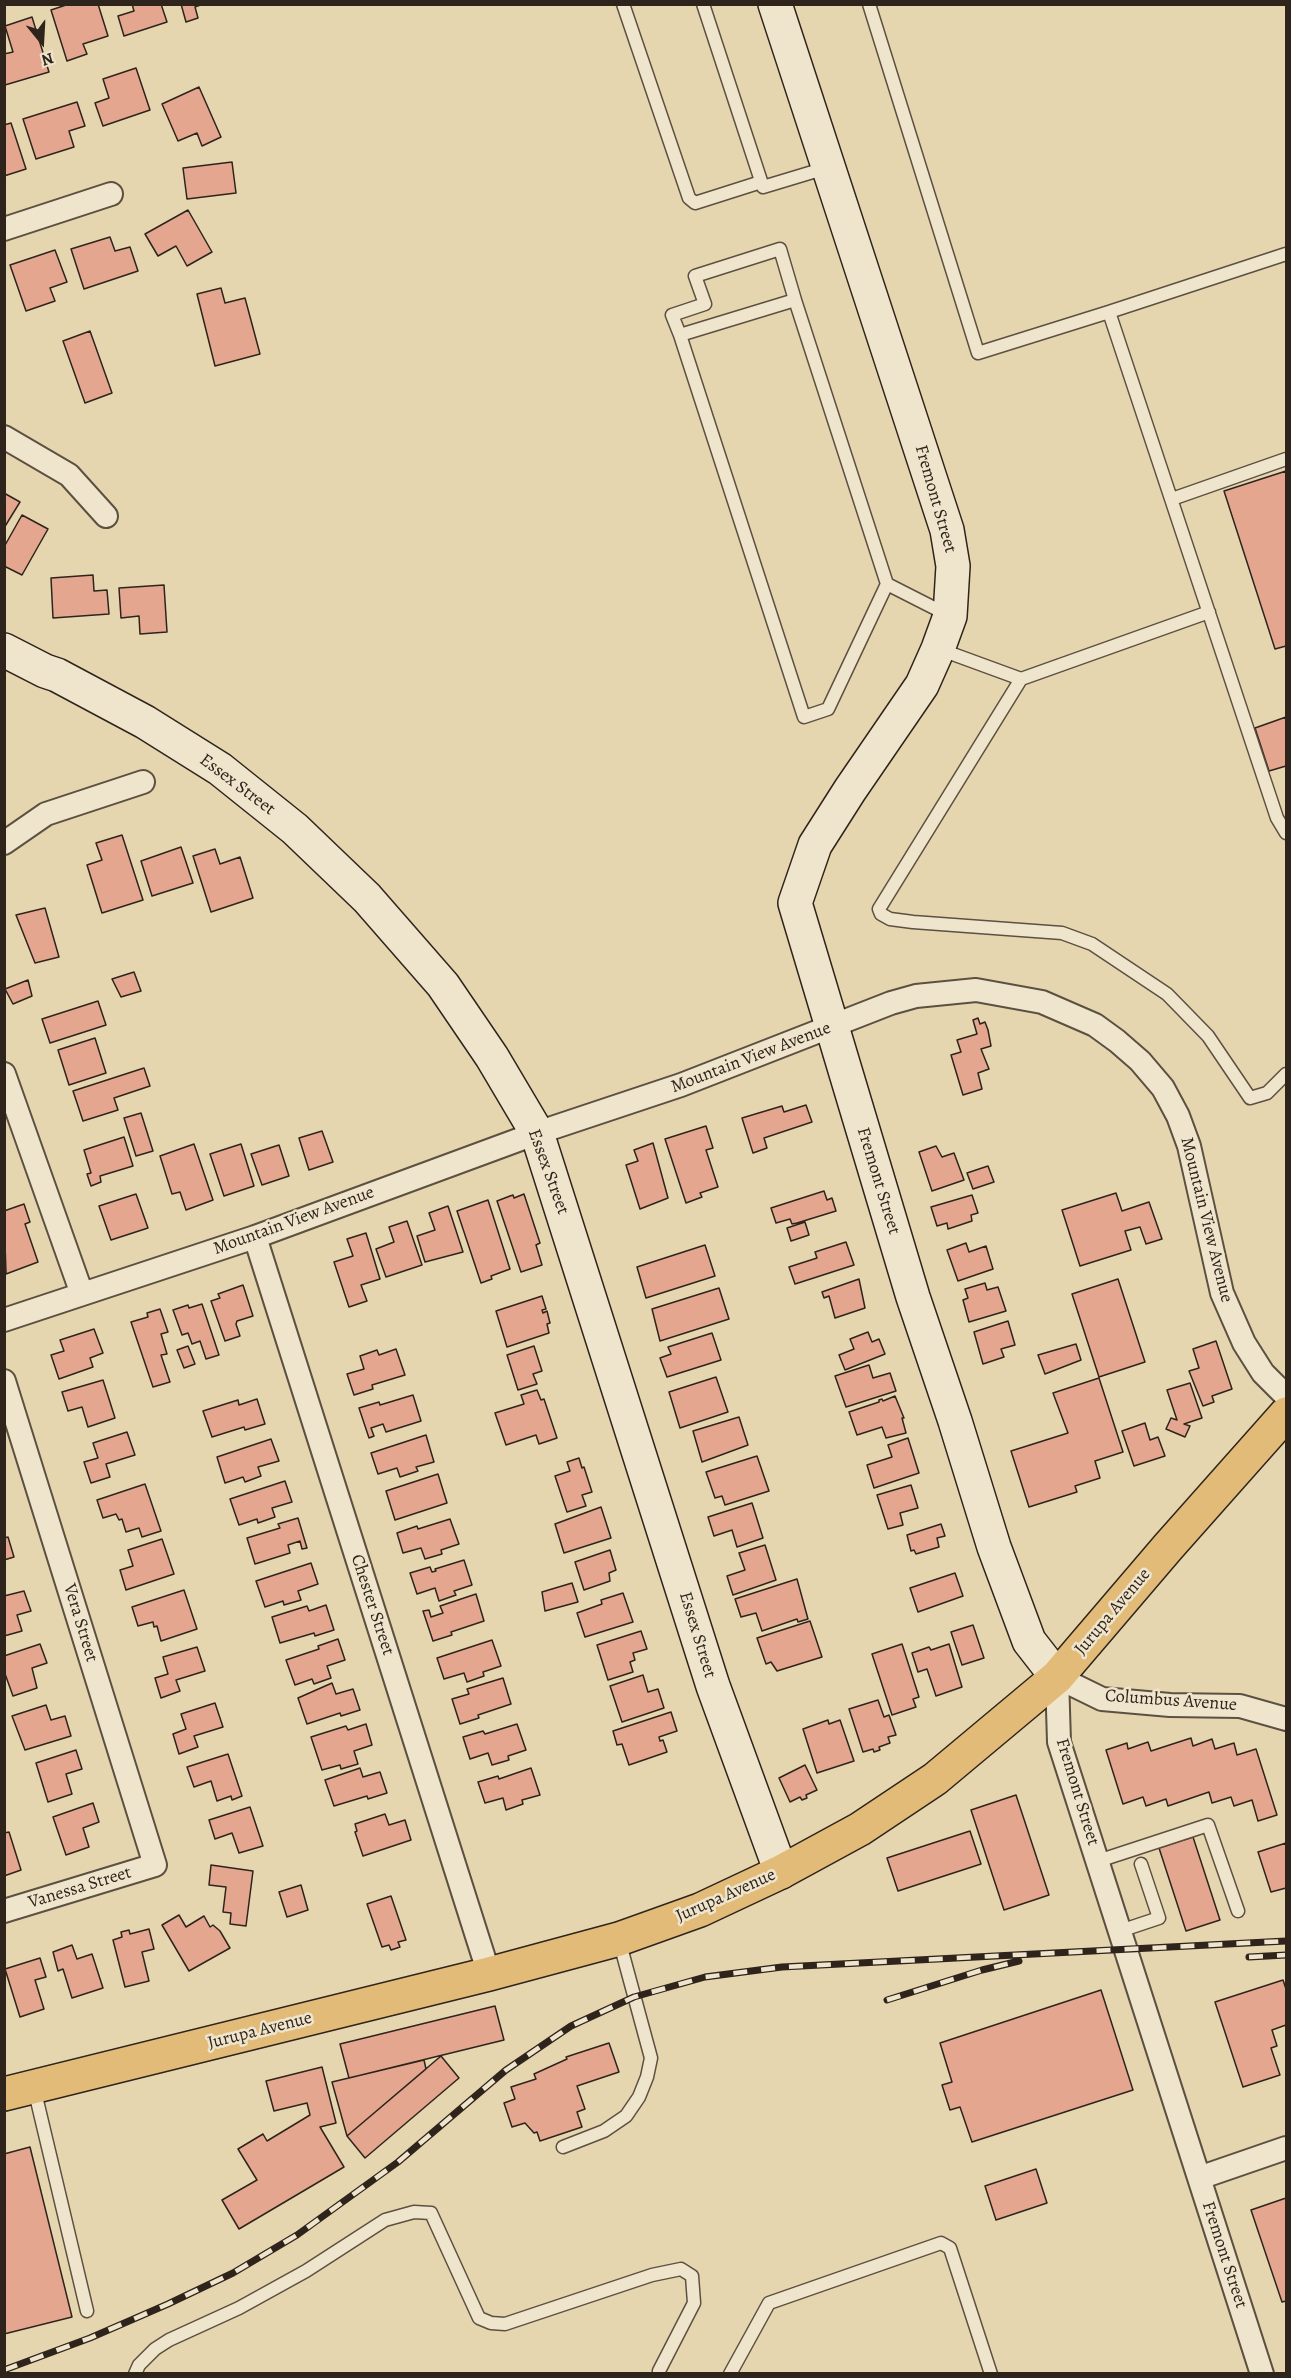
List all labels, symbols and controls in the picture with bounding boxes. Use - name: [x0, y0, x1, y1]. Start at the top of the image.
- north arrow: [12, 12, 72, 72]
- text: N: [39, 47, 57, 71]
- street label: Fremont Street: [909, 443, 961, 555]
- street label: Essex Street: [195, 750, 279, 820]
- street label: Mountain View Avenue: [668, 1018, 834, 1098]
- street label: Fremont Street: [851, 1125, 905, 1237]
- street label: Essex Street: [523, 1126, 573, 1218]
- street label: Mountain View Avenue: [1175, 1135, 1237, 1305]
- street label: Mountain View Avenue: [211, 1182, 377, 1260]
- street label: Chester Street: [346, 1552, 398, 1658]
- street label: Jurupa Avenue: [1070, 1564, 1156, 1660]
- street label: Vera Street: [58, 1581, 102, 1665]
- street label: Essex Street: [674, 1589, 720, 1681]
- street label: Columbus Avenue: [1104, 1686, 1238, 1716]
- street label: Fremont Street: [1050, 1736, 1104, 1848]
- street label: Vanessa Street: [26, 1862, 134, 1914]
- street label: Jurupa Avenue: [673, 1864, 779, 1928]
- street label: Jurupa Avenue: [206, 2008, 314, 2054]
- street label: Fremont Street: [1197, 2199, 1251, 2311]

